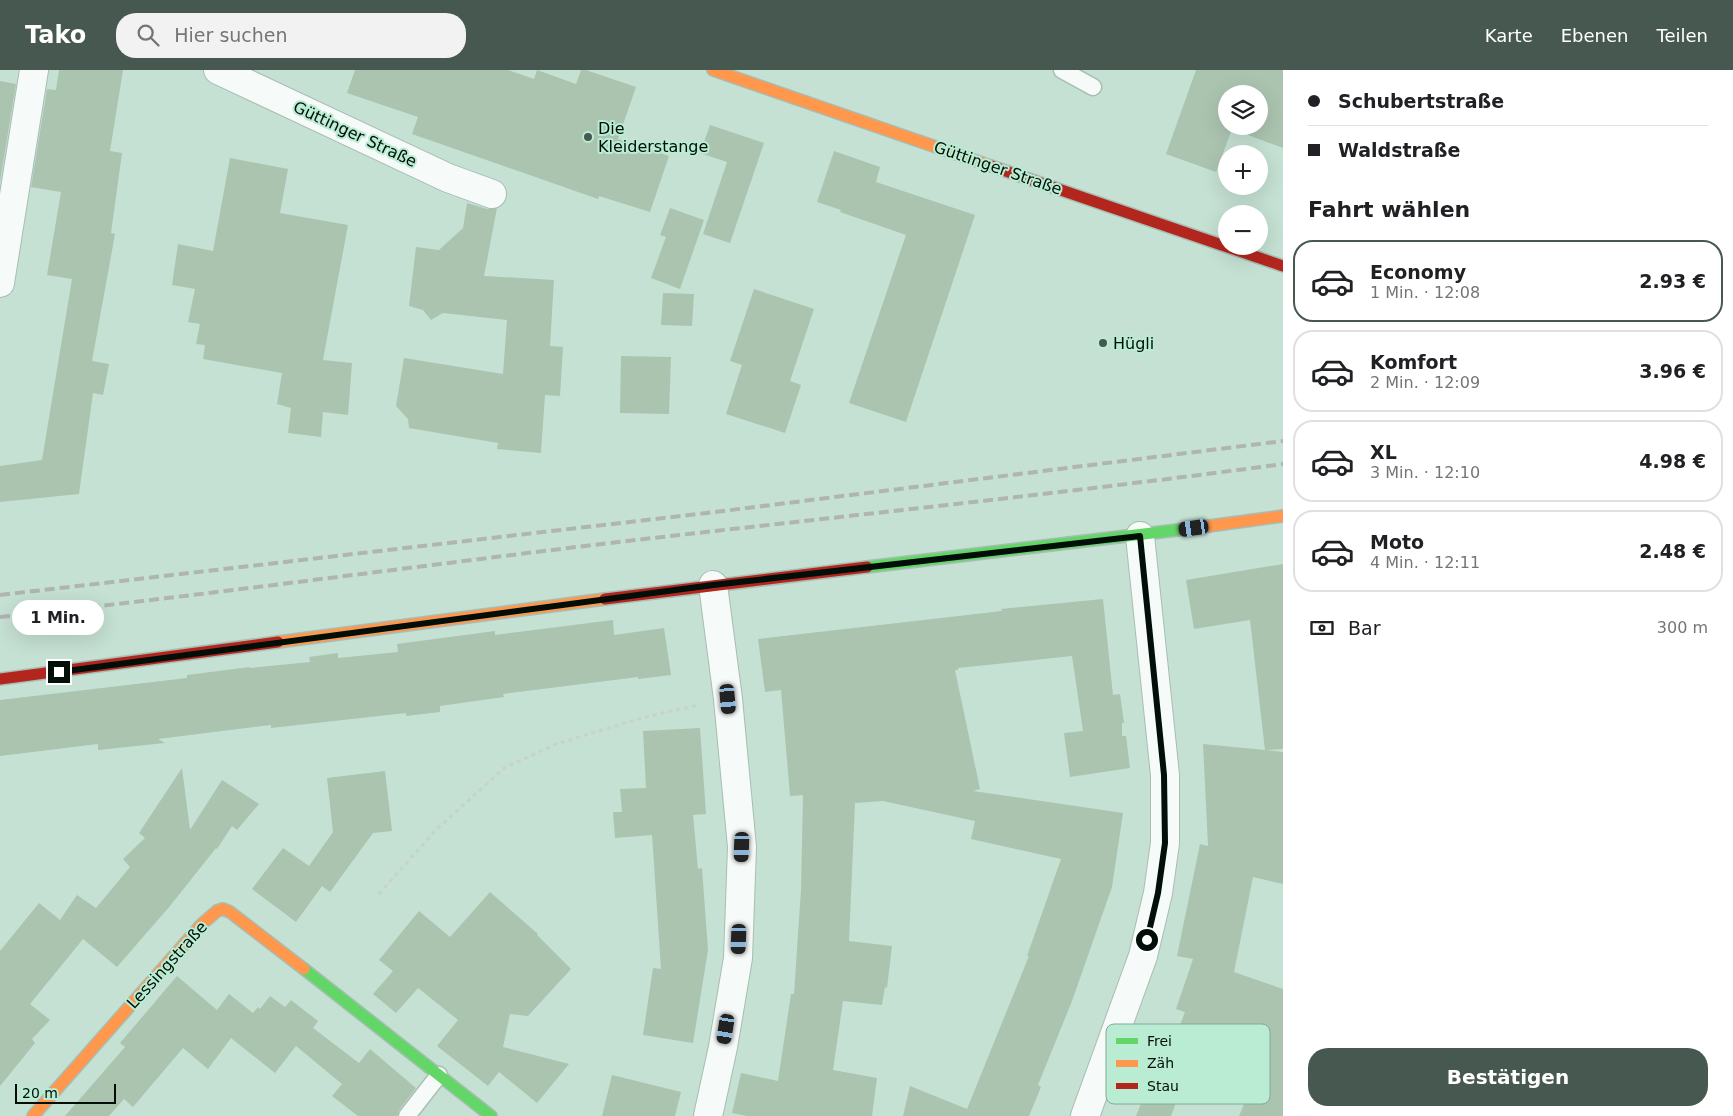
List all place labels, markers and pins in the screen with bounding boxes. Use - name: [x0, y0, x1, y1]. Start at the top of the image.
- place label: Die Kleiderstange: [598, 119, 708, 156]
- marker: Die Kleiderstange: [582, 131, 594, 143]
- place label: Hügli: [1113, 334, 1154, 353]
- marker: Hügli: [1097, 337, 1109, 349]

